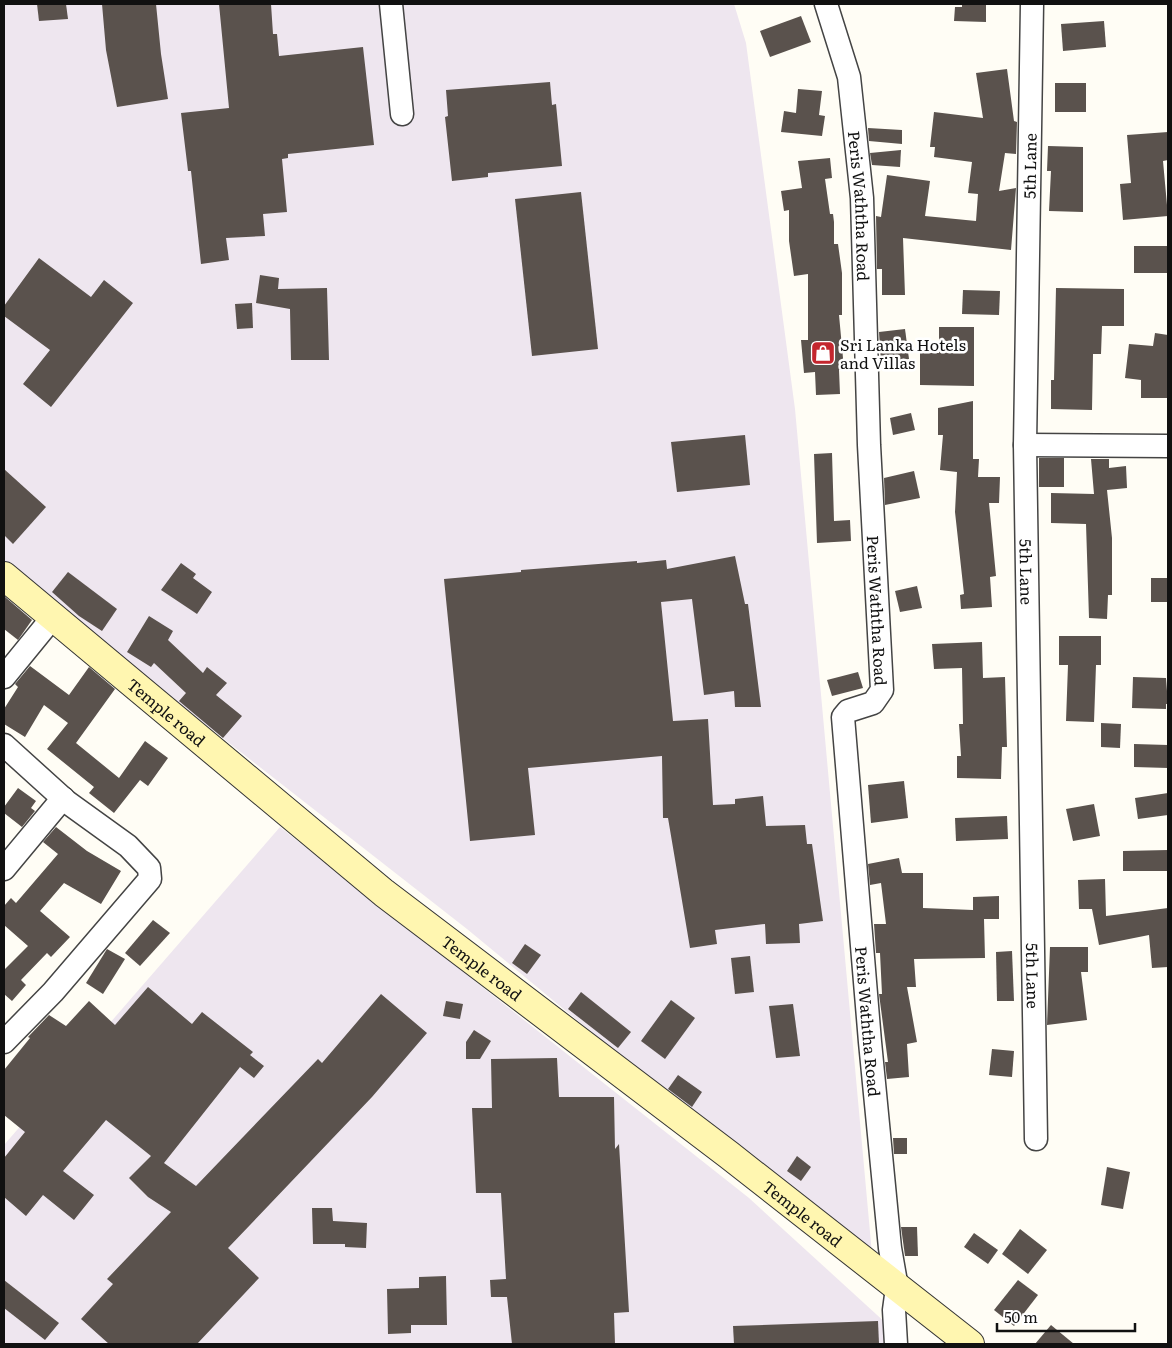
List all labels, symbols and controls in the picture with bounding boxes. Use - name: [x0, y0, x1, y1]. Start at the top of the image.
- street label: Peris Waththa Road: [843, 129, 876, 282]
- street label: 5th Lane: [1016, 133, 1042, 199]
- place label: Sri Lanka Hotels and Villas: [840, 332, 966, 374]
- shop icon: Sri Lanka Hotels and Villas: [810, 340, 836, 366]
- street label: Peris Waththa Road: [862, 534, 894, 687]
- street label: 5th Lane: [1014, 539, 1040, 605]
- street label: Temple road: [122, 672, 211, 752]
- street label: Temple road: [437, 929, 528, 1006]
- street label: 5th Lane: [1021, 943, 1046, 1009]
- street label: Peris Waththa Road: [850, 945, 887, 1098]
- street label: Temple road: [758, 1174, 848, 1252]
- scale bar: [997, 1300, 1134, 1332]
- text: 50 m: [1004, 1305, 1038, 1328]

